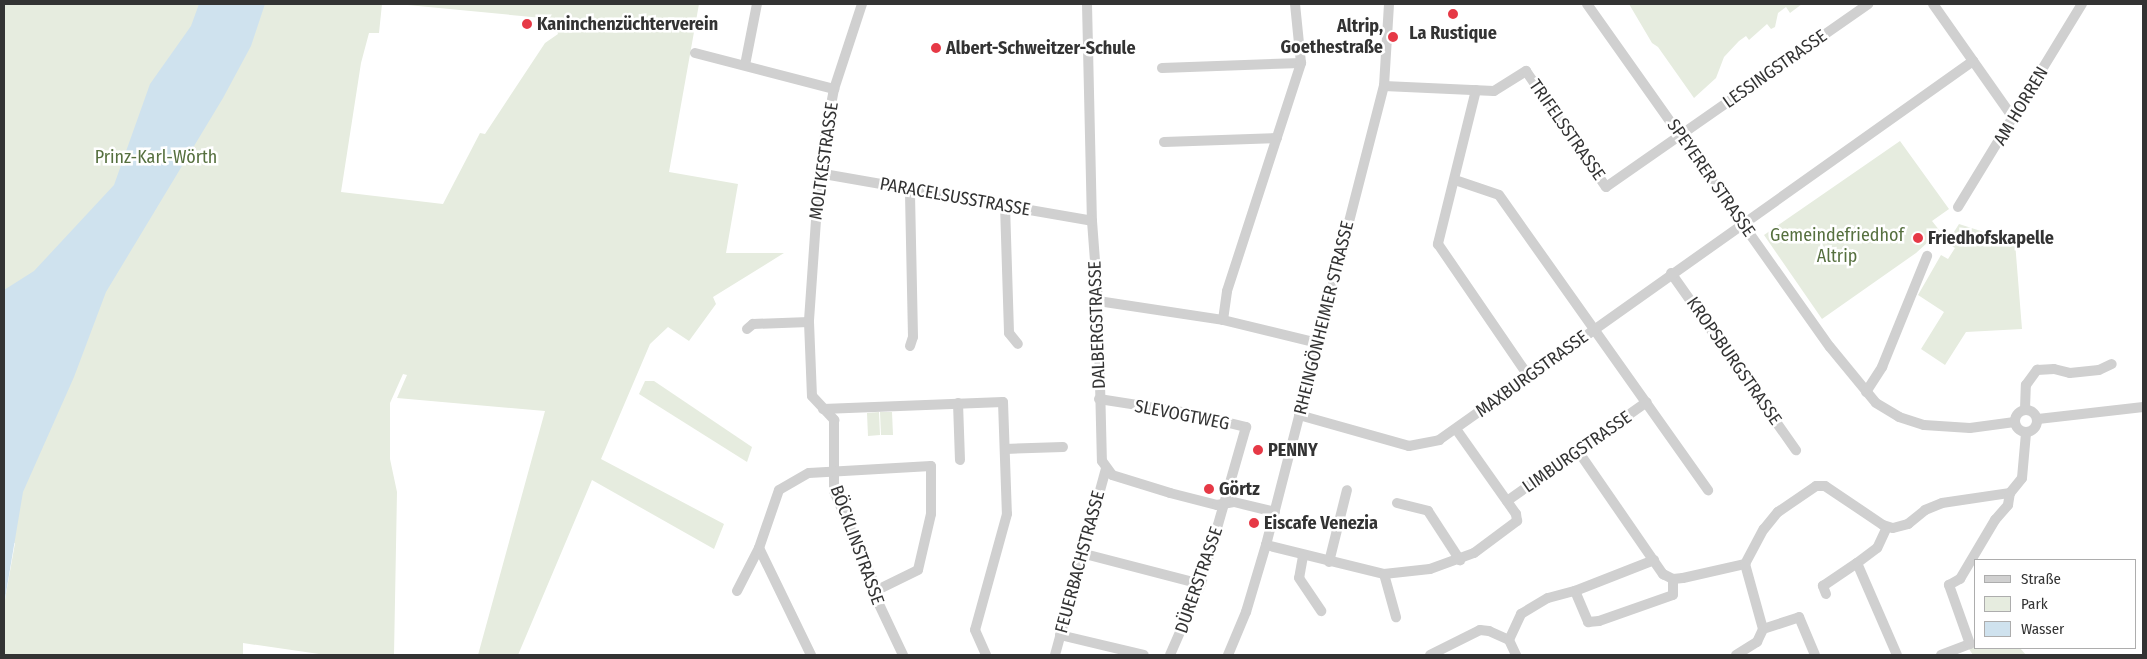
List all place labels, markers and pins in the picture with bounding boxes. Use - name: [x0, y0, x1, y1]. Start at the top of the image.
- marker: La Rustique: [1447, 8, 1459, 20]
- place label: Kaninchenzüchterverein: [537, 13, 718, 35]
- place label: Altrip, Goethestraße: [1280, 16, 1383, 58]
- marker: Kaninchenzüchterverein: [521, 18, 533, 30]
- place label: La Rustique: [1409, 22, 1497, 44]
- marker: Altrip, Goethestraße: [1387, 31, 1399, 43]
- place label: Albert-Schweitzer-Schule: [946, 37, 1136, 59]
- marker: Albert-Schweitzer-Schule: [930, 42, 942, 54]
- place label: Friedhofskapelle: [1928, 227, 2054, 249]
- marker: Friedhofskapelle: [1912, 232, 1924, 244]
- place label: PENNY: [1268, 439, 1318, 461]
- marker: PENNY: [1252, 444, 1264, 456]
- place label: Görtz: [1219, 478, 1260, 500]
- marker: Görtz: [1203, 483, 1215, 495]
- place label: Eiscafe Venezia: [1264, 512, 1378, 534]
- marker: Eiscafe Venezia: [1248, 517, 1260, 529]

